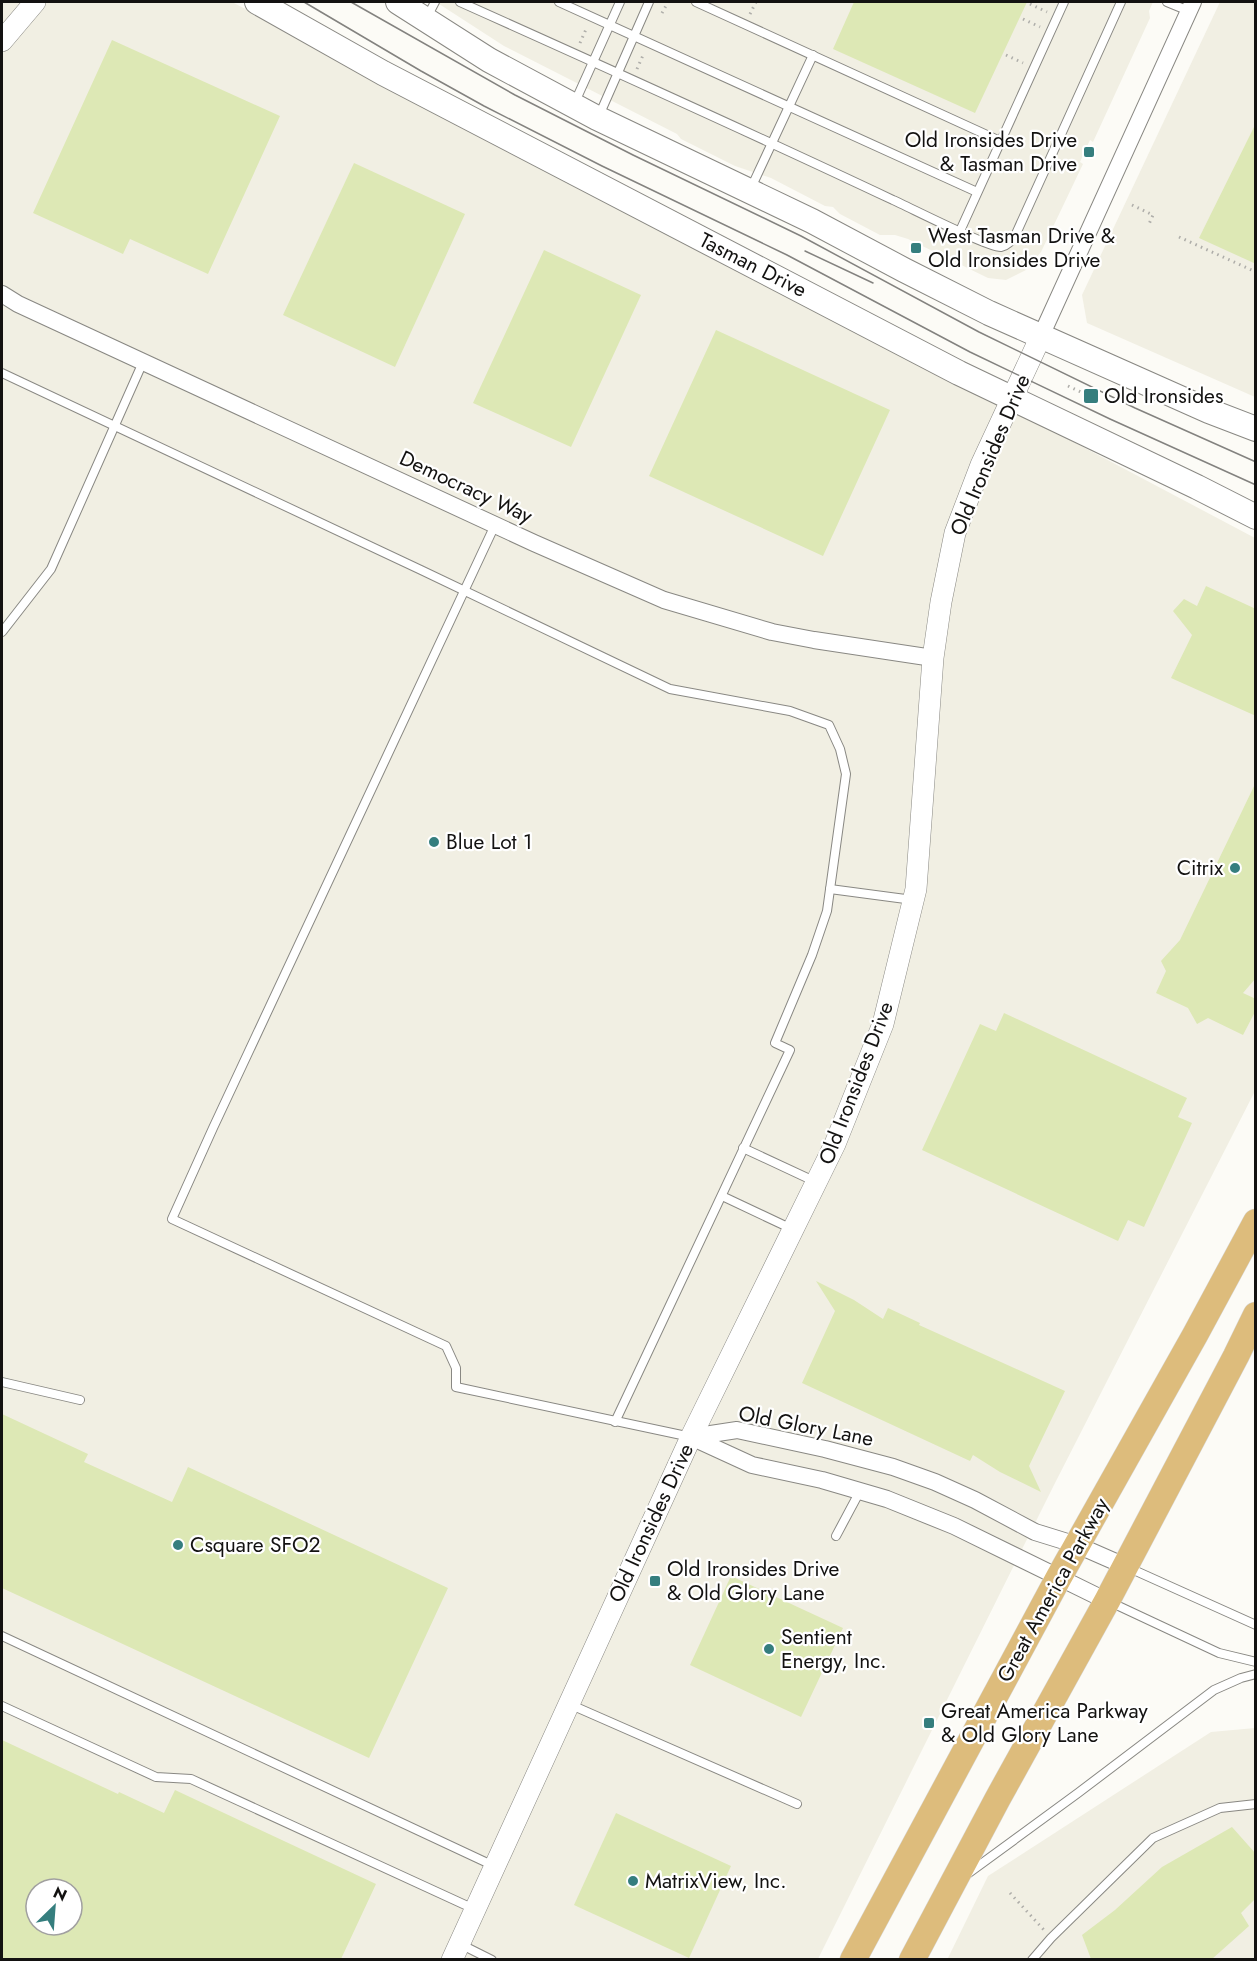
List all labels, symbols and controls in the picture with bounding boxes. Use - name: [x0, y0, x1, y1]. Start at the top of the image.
- place label: Old Ironsides Drive & Tasman Drive: [905, 125, 1077, 179]
- marker: Old Ironsides Drive & Tasman Drive: [1082, 145, 1096, 159]
- place label: West Tasman Drive & Old Ironsides Drive: [928, 221, 1115, 275]
- street label: Tasman Drive: [694, 225, 812, 305]
- marker: West Tasman Drive & Old Ironsides Drive: [909, 241, 923, 255]
- street label: Old Ironsides Drive: [943, 370, 1038, 540]
- place label: Old Ironsides: [1104, 381, 1223, 411]
- marker: Old Ironsides: [1082, 387, 1100, 405]
- street label: Democracy Way: [394, 443, 538, 531]
- place label: Blue Lot 1: [446, 827, 532, 857]
- marker: Blue Lot 1: [427, 835, 441, 849]
- place label: Citrix: [1177, 853, 1223, 883]
- marker: Citrix: [1228, 861, 1242, 875]
- street label: Old Ironsides Drive: [811, 997, 901, 1169]
- street label: Old Glory Lane: [736, 1398, 876, 1454]
- street label: Old Ironsides Drive: [601, 1438, 701, 1607]
- street label: Great America Parkway: [990, 1492, 1117, 1688]
- place label: Csquare SFO2: [190, 1530, 321, 1560]
- marker: Csquare SFO2: [171, 1538, 185, 1552]
- place label: Old Ironsides Drive & Old Glory Lane: [667, 1554, 840, 1608]
- marker: Old Ironsides Drive & Old Glory Lane: [648, 1574, 662, 1588]
- place label: Sentient Energy, Inc.: [781, 1622, 887, 1676]
- marker: Sentient Energy, Inc.: [762, 1642, 776, 1656]
- place label: Great America Parkway & Old Glory Lane: [941, 1696, 1149, 1750]
- marker: Great America Parkway & Old Glory Lane: [922, 1716, 936, 1730]
- place label: MatrixView, Inc.: [645, 1866, 786, 1896]
- marker: MatrixView, Inc.: [626, 1874, 640, 1888]
- north arrow: [24, 1877, 84, 1937]
- text: N: [50, 1881, 71, 1907]

